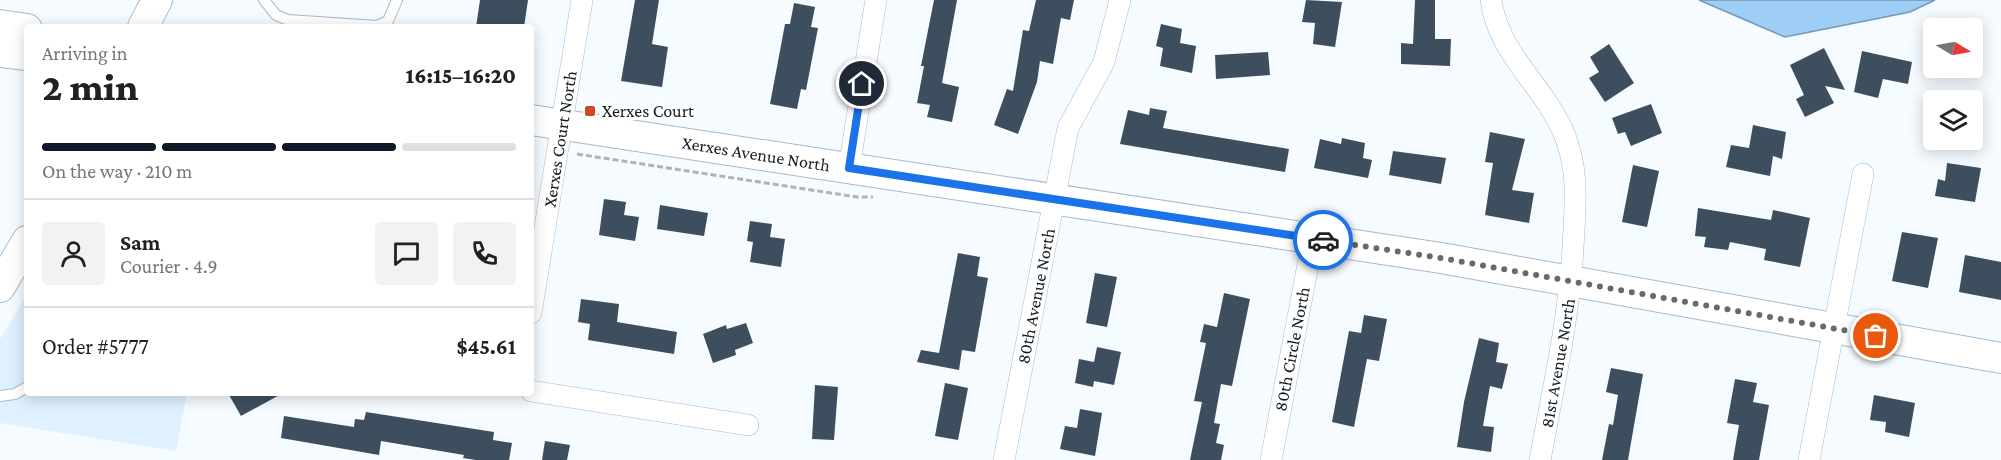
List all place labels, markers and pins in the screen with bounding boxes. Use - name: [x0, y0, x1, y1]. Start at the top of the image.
- pin: [836, 58, 887, 109]
- place label: Xerxes Court: [602, 101, 695, 121]
- marker: Xerxes Court: [583, 104, 597, 118]
- pin: [1850, 310, 1901, 361]

